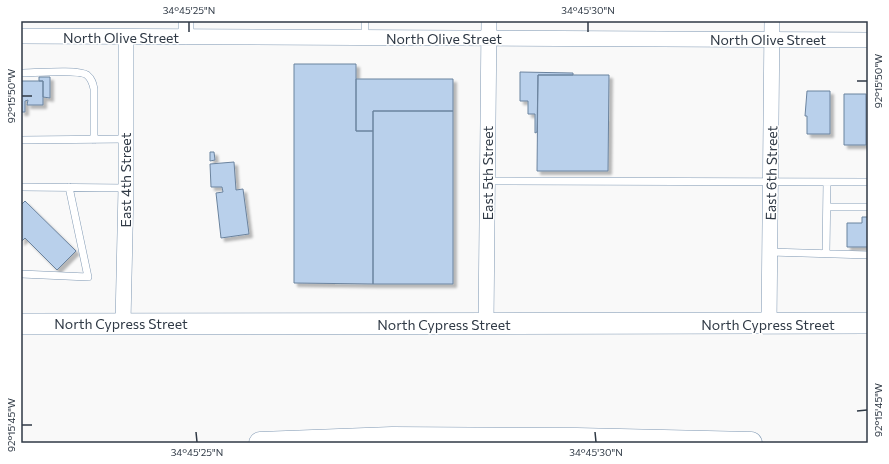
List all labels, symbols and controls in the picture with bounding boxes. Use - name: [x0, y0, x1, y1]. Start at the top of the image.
- text: 34°45'25"N: [163, 4, 215, 16]
- text: 34°45'30"N: [561, 4, 615, 16]
- street label: North Olive Street: [63, 29, 179, 46]
- street label: North Olive Street: [386, 30, 502, 47]
- street label: North Olive Street: [710, 31, 826, 48]
- text: 92°15'50"W: [872, 54, 884, 108]
- text: 92°15'50"W: [5, 69, 17, 123]
- street label: East 6th Street: [762, 125, 780, 221]
- street label: East 5th Street: [479, 126, 496, 220]
- street label: East 4th Street: [117, 132, 134, 227]
- street label: North Cypress Street: [54, 315, 188, 332]
- street label: North Cypress Street: [377, 316, 511, 333]
- street label: North Cypress Street: [701, 316, 835, 333]
- text: 92°15'45"W: [872, 383, 884, 437]
- text: 92°15'45"W: [5, 398, 17, 452]
- text: 34°45'25"N: [171, 446, 223, 458]
- text: 34°45'30"N: [569, 446, 623, 458]

